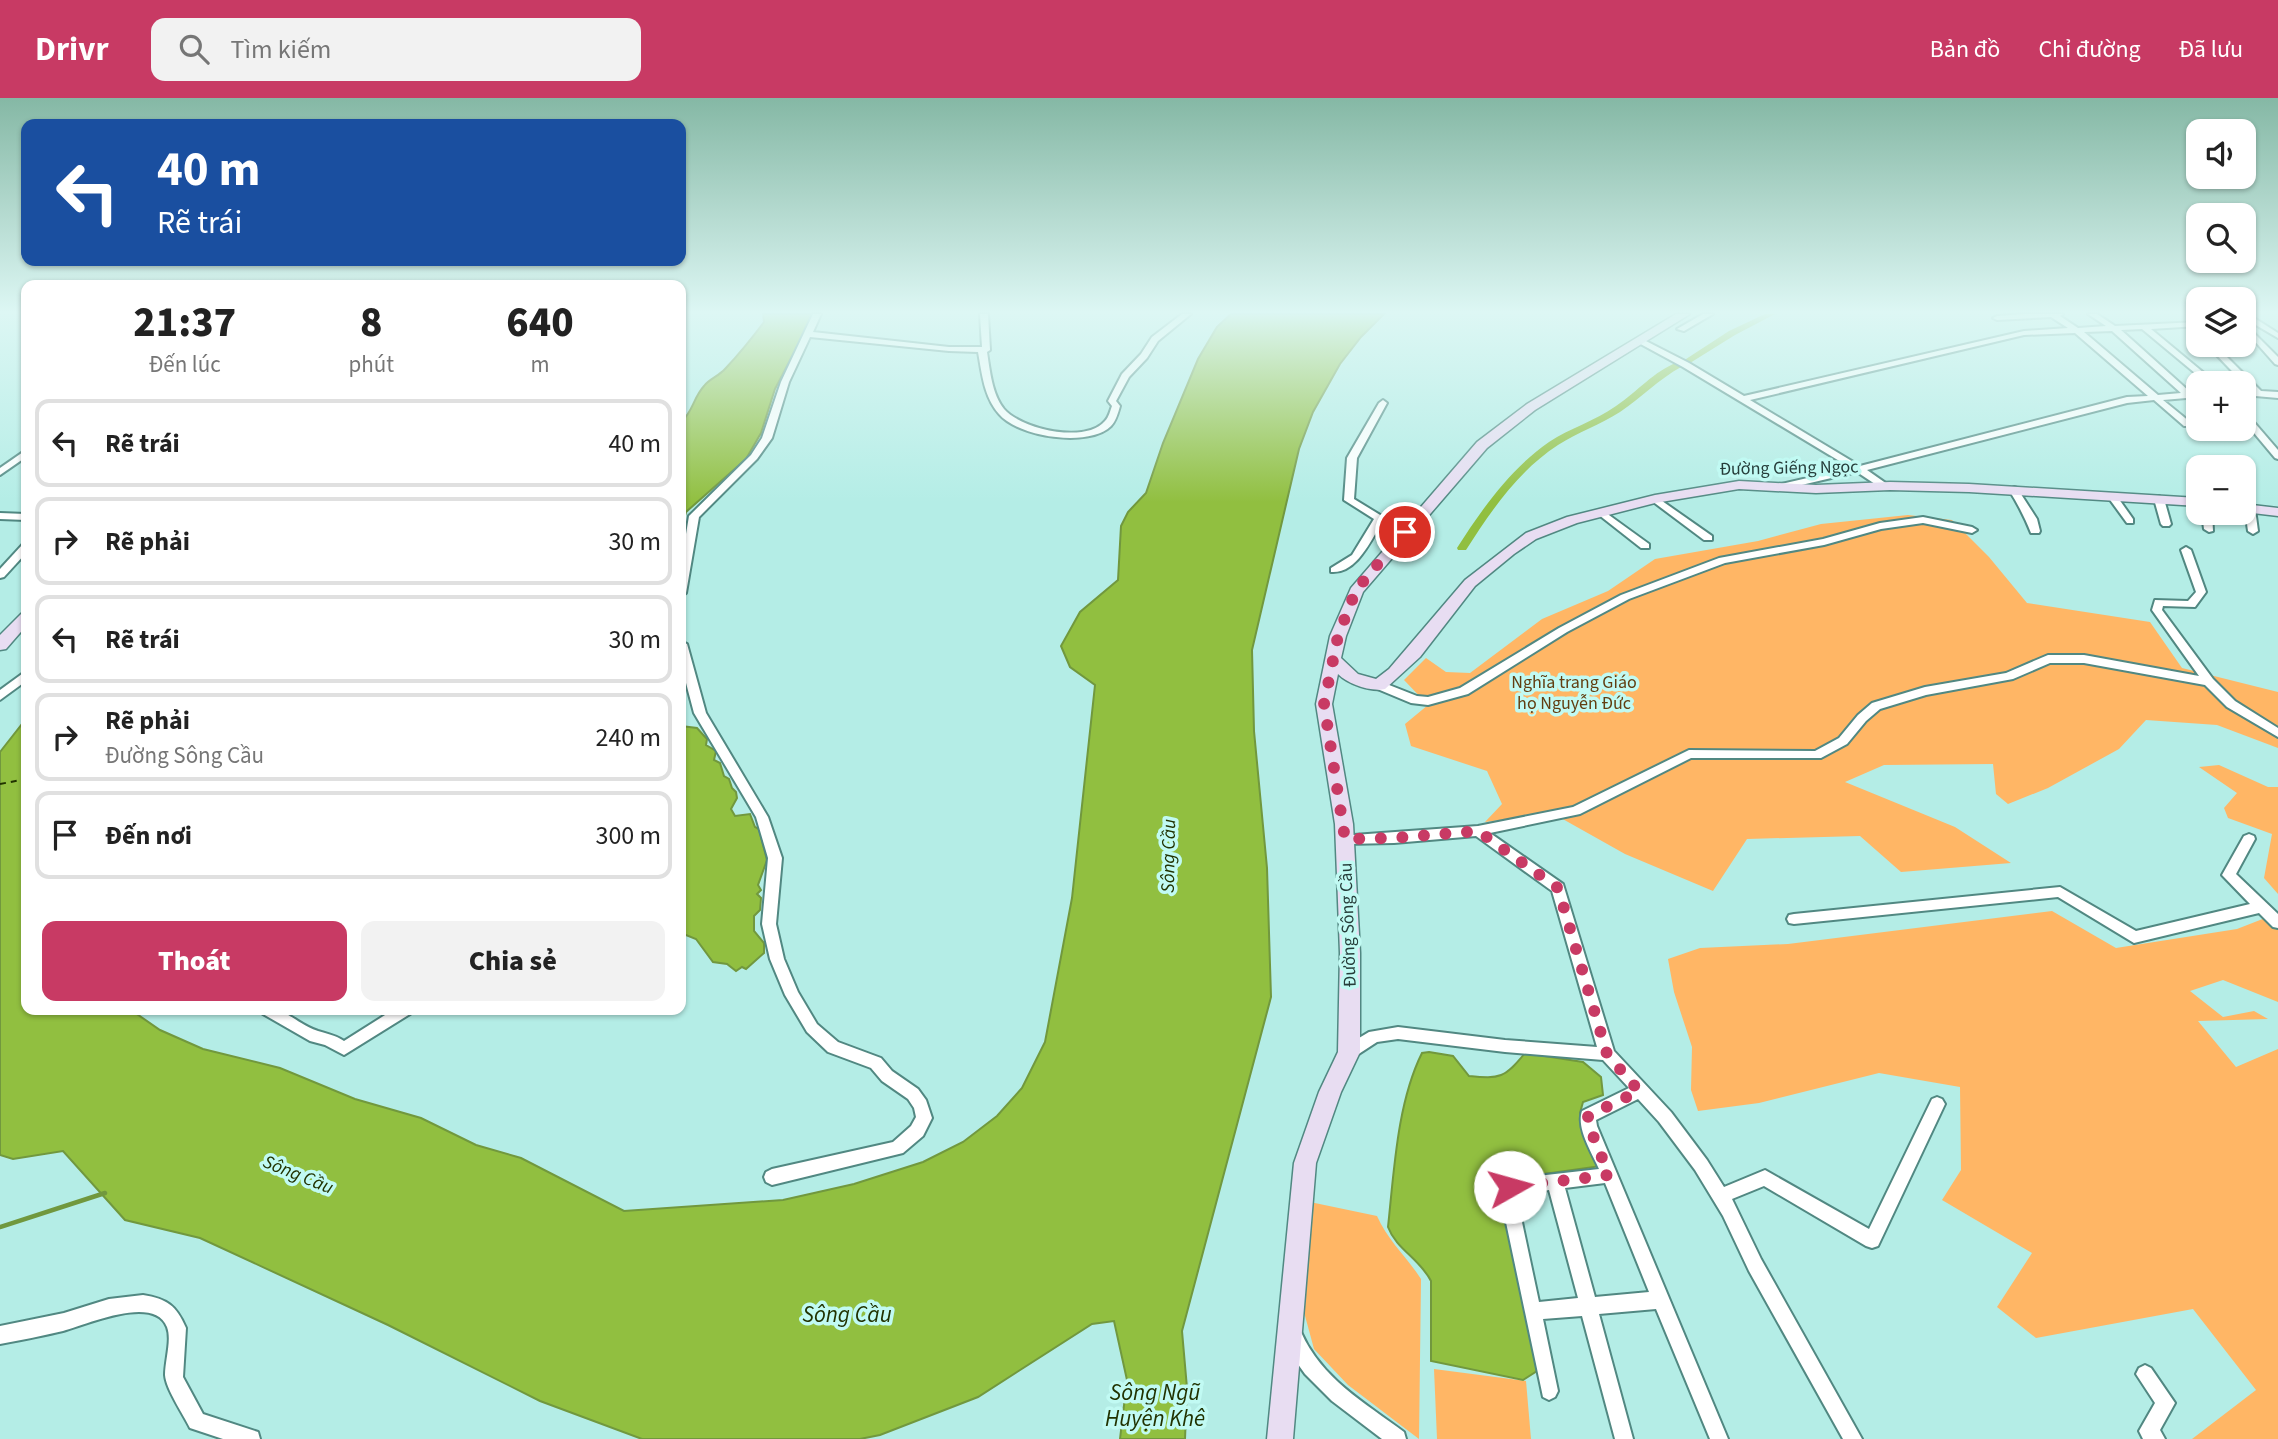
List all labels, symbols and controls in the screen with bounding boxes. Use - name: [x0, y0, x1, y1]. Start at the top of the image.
- search box: [151, 18, 641, 81]
- text: Drivr: [35, 26, 109, 73]
- icon: search: [175, 30, 213, 68]
- text: Tìm kiếm: [231, 31, 331, 68]
- text: Bản đồ: [1930, 32, 2000, 67]
- text: Chỉ đường: [2038, 32, 2141, 67]
- text: Đã lưu: [2179, 32, 2243, 67]
- map controls: [2186, 119, 2256, 525]
- button: sound: [2186, 119, 2256, 189]
- text: 40 m: [157, 135, 261, 205]
- icon: left: [42, 147, 133, 238]
- text: Rẽ trái: [157, 200, 242, 246]
- button: search: [2186, 203, 2256, 273]
- button: layers: [2186, 287, 2256, 357]
- text: 21:37: [133, 293, 236, 353]
- text: 8: [360, 293, 382, 353]
- text: 640: [506, 293, 574, 353]
- text: Đến lúc: [149, 348, 221, 381]
- text: phút: [348, 348, 394, 381]
- text: m: [530, 348, 550, 381]
- button: +: [2186, 371, 2256, 441]
- icon: left: [46, 424, 84, 462]
- text: Rẽ trái: [105, 425, 180, 462]
- text: 40 m: [608, 425, 661, 462]
- street label: Đường Giếng Ngọc: [1719, 454, 1859, 482]
- button: −: [2186, 455, 2256, 525]
- pin: [1375, 502, 1435, 562]
- icon: arrive: [1386, 513, 1424, 551]
- icon: right: [46, 522, 84, 560]
- text: Rẽ phải: [105, 523, 190, 560]
- text: 30 m: [608, 523, 661, 560]
- icon: left: [46, 620, 84, 658]
- text: Rẽ trái: [105, 621, 180, 658]
- text: 30 m: [608, 621, 661, 658]
- park label: Nghĩa trang Giáo họ Nguyễn Đức: [1511, 670, 1637, 716]
- text: Rẽ phải: [105, 702, 190, 739]
- icon: right: [46, 718, 84, 756]
- text: 240 m: [595, 719, 661, 756]
- text: Đường Sông Cầu: [105, 739, 264, 772]
- icon: arrive: [46, 816, 84, 854]
- text: Đến nơi: [105, 817, 192, 854]
- text: 300 m: [595, 817, 661, 854]
- water label: Sông Cầu: [1155, 819, 1183, 893]
- street label: Đường Sông Cầu: [1333, 862, 1363, 988]
- button: Thoát: [42, 921, 347, 1001]
- button: Chia sẻ: [361, 921, 665, 1001]
- water label: Sông Cầu: [259, 1149, 337, 1201]
- position arrow: [1473, 1150, 1547, 1224]
- water label: Sông Cầu: [802, 1298, 892, 1331]
- water label: Sông Ngũ Huyện Khê: [1105, 1376, 1205, 1435]

